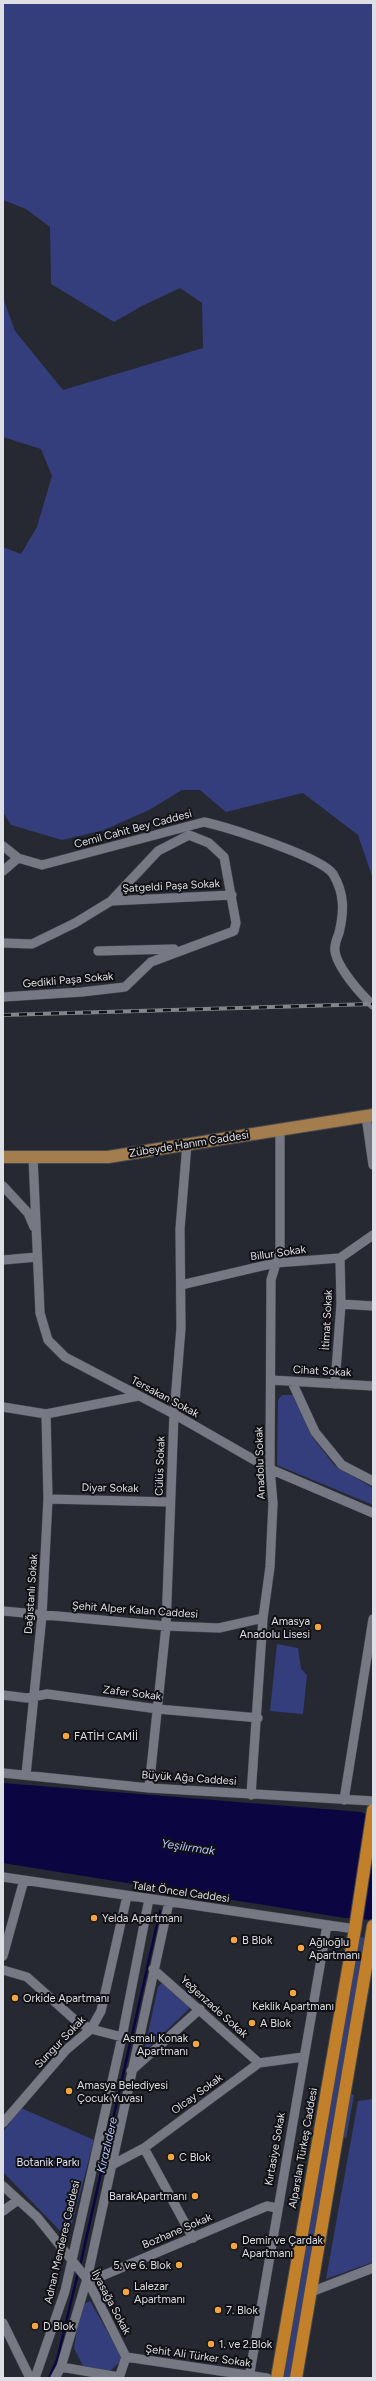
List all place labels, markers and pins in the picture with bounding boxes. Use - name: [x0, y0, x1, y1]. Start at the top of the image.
- place label: Amasya Anadolu Lisesi: [240, 1615, 310, 1641]
- marker: Amasya Anadolu Lisesi: [313, 1622, 323, 1632]
- place label: FATİH CAMİİ: [74, 1730, 138, 1743]
- marker: FATİH CAMİİ: [61, 1731, 71, 1741]
- place label: Yelda Apartmanı: [102, 1912, 182, 1925]
- marker: Yelda Apartmanı: [89, 1913, 99, 1923]
- place label: B Blok: [242, 1934, 273, 1947]
- marker: B Blok: [229, 1935, 239, 1945]
- place label: Ağlıoğlu Apartmanı: [309, 1936, 360, 1962]
- marker: Ağlıoğlu Apartmanı: [296, 1943, 306, 1953]
- marker: Keklik Apartmanı: [288, 1988, 298, 1998]
- place label: Orkide Apartmanı: [23, 1992, 109, 2005]
- marker: Orkide Apartmanı: [10, 1993, 20, 2003]
- place label: Keklik Apartmanı: [252, 2000, 334, 2013]
- place label: A Blok: [260, 2017, 292, 2030]
- marker: A Blok: [247, 2018, 257, 2028]
- place label: Asmalı Konak Apartmanı: [123, 2032, 189, 2058]
- marker: Asmalı Konak Apartmanı: [191, 2039, 201, 2049]
- place label: Amasya Belediyesi Çocuk Yuvası: [77, 2079, 168, 2105]
- marker: Amasya Belediyesi Çocuk Yuvası: [64, 2086, 74, 2096]
- place label: C Blok: [179, 2151, 211, 2164]
- marker: C Blok: [166, 2152, 176, 2162]
- place label: BarakApartmanı: [109, 2190, 187, 2203]
- marker: BarakApartmanı: [190, 2191, 200, 2201]
- place label: Demir ve Çardak Apartmanı: [242, 2234, 324, 2260]
- marker: Demir ve Çardak Apartmanı: [229, 2241, 239, 2251]
- place label: 5. ve 6. Blok: [113, 2259, 172, 2272]
- marker: 5. ve 6. Blok: [174, 2260, 184, 2270]
- place label: Lalezar Apartmanı: [134, 2280, 185, 2306]
- marker: Lalezar Apartmanı: [121, 2287, 131, 2297]
- place label: 7. Blok: [226, 2304, 258, 2317]
- marker: 7. Blok: [213, 2305, 223, 2315]
- place label: D Blok: [43, 2320, 75, 2333]
- marker: D Blok: [30, 2321, 40, 2331]
- place label: 1. ve 2.Blok: [219, 2338, 273, 2351]
- marker: 1. ve 2.Blok: [206, 2339, 216, 2349]

